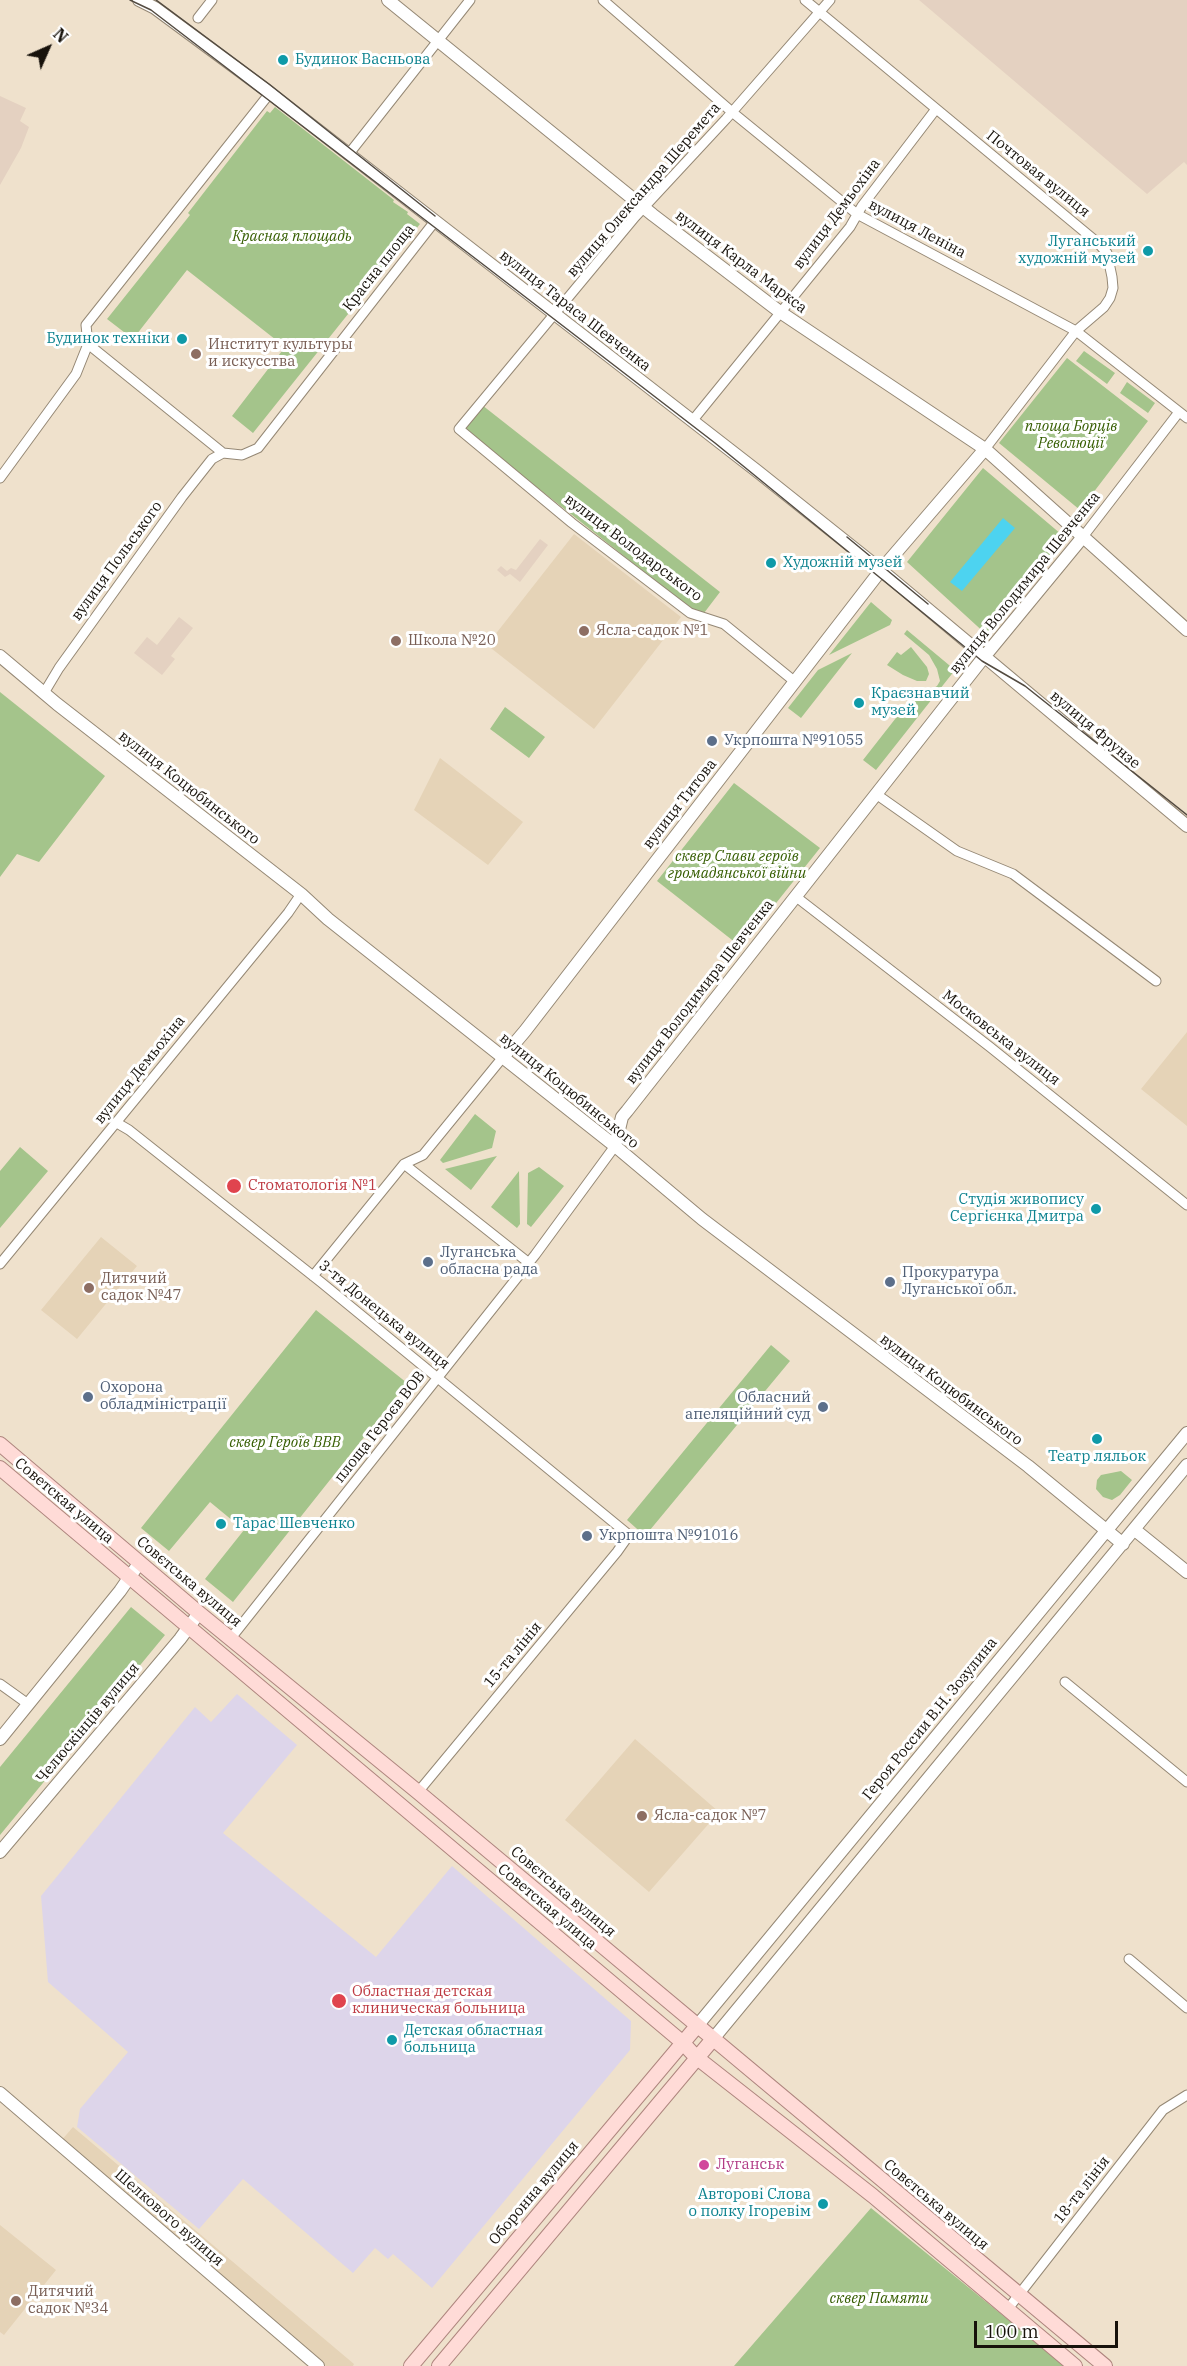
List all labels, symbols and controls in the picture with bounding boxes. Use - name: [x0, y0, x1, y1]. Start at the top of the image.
- north arrow: [18, 18, 78, 78]
- text: N: [49, 24, 72, 47]
- place label: Будинок Васньова: [295, 51, 430, 69]
- marker: Будинок Васньова: [276, 53, 290, 67]
- street label: вулиця Олександра Шеремета: [563, 99, 725, 281]
- street label: Почтовая вулиця: [983, 127, 1093, 221]
- street label: вулиця Демьохіна: [790, 155, 884, 273]
- street label: вулиця Леніна: [865, 196, 969, 262]
- street label: вулиця Карла Маркса: [672, 207, 810, 317]
- street label: Красна площа: [339, 221, 419, 315]
- park label: Красная площадь: [232, 228, 352, 246]
- place label: Луганський художній музей: [1018, 233, 1136, 268]
- marker: Луганський художній музей: [1141, 244, 1155, 258]
- street label: вулиця Тараса Шевченка: [496, 246, 654, 376]
- place label: Будинок техніки: [46, 330, 170, 348]
- marker: Будинок техніки: [175, 332, 189, 346]
- place label: Институт культуры и искусства: [208, 336, 353, 371]
- marker: Институт культуры и искусства: [189, 347, 203, 361]
- park label: площа Борців Революції: [1025, 418, 1117, 453]
- street label: вулиця Володимира Шевченка: [946, 488, 1104, 678]
- street label: вулиця Володарського: [561, 490, 705, 606]
- street label: вулиця Польського: [68, 498, 166, 624]
- place label: Художній музей: [783, 554, 902, 572]
- marker: Художній музей: [764, 556, 778, 570]
- place label: Ясла-садок №1: [596, 622, 709, 640]
- marker: Ясла-садок №1: [577, 624, 591, 638]
- place label: Школа №20: [408, 632, 496, 650]
- marker: Школа №20: [389, 634, 403, 648]
- place label: Краєзнавчий музей: [871, 685, 970, 720]
- street label: вулиця Фрунзе: [1046, 687, 1144, 773]
- marker: Краєзнавчий музей: [852, 696, 866, 710]
- street label: вулиця Коцюбинського: [115, 727, 263, 849]
- place label: Укрпошта №91055: [724, 732, 864, 750]
- marker: Укрпошта №91055: [705, 734, 719, 748]
- street label: вулиця Титова: [639, 755, 721, 853]
- park label: сквер Слави героїв громадянської війни: [668, 848, 806, 883]
- street label: вулиця Володимира Шевченка: [622, 896, 778, 1088]
- street label: Московська вулиця: [939, 986, 1063, 1090]
- street label: вулиця Демьохіна: [91, 1012, 189, 1128]
- street label: вулиця Коцюбинського: [496, 1029, 642, 1153]
- marker: Стоматологія №1: [225, 1177, 243, 1195]
- place label: Стоматологія №1: [248, 1177, 377, 1195]
- place label: Студія живопису Сергієнка Дмитра: [950, 1191, 1084, 1226]
- marker: Студія живопису Сергієнка Дмитра: [1089, 1202, 1103, 1216]
- place label: Луганська обласна рада: [440, 1244, 538, 1279]
- marker: Луганська обласна рада: [421, 1255, 435, 1269]
- street label: 3-тя Донецька вулиця: [315, 1257, 453, 1373]
- place label: Прокуратура Луганської обл.: [902, 1264, 1016, 1299]
- place label: Дитячий садок №47: [101, 1270, 181, 1305]
- marker: Прокуратура Луганської обл.: [883, 1275, 897, 1289]
- marker: Дитячий садок №47: [82, 1281, 96, 1295]
- street label: вулиця Коцюбинського: [876, 1330, 1026, 1450]
- street label: площа Героєв ВОВ: [331, 1368, 429, 1486]
- place label: Охорона обладміністрації: [100, 1379, 226, 1414]
- place label: Обласний апеляційний суд: [685, 1389, 811, 1424]
- marker: Охорона обладміністрації: [81, 1390, 95, 1404]
- marker: Обласний апеляційний суд: [816, 1400, 830, 1414]
- marker: Театр ляльок: [1090, 1432, 1104, 1446]
- park label: сквер Героїв ВВВ: [229, 1434, 341, 1452]
- place label: Театр ляльок: [1048, 1448, 1146, 1466]
- street label: Советская улица: [11, 1454, 117, 1548]
- place label: Тарас Шевченко: [233, 1515, 355, 1533]
- marker: Тарас Шевченко: [214, 1517, 228, 1531]
- place label: Укрпошта №91016: [599, 1527, 739, 1545]
- marker: Укрпошта №91016: [580, 1529, 594, 1543]
- street label: Совєтська вулиця: [133, 1533, 245, 1631]
- street label: 15-та лінія: [480, 1618, 546, 1692]
- street label: Героя России В.Н. Зозулина: [859, 1634, 1001, 1804]
- street label: Челюскінців вулиця: [33, 1659, 143, 1787]
- place label: Ясла-садок №7: [654, 1807, 767, 1825]
- marker: Ясла-садок №7: [635, 1809, 649, 1823]
- street label: Совєтська вулиця: [507, 1843, 619, 1941]
- street label: Советская улица: [494, 1860, 600, 1954]
- place label: Областная детская клиническая больница: [352, 1983, 526, 2018]
- marker: Областная детская клиническая больница: [330, 1992, 348, 2010]
- place label: Детская областная больница: [404, 2022, 543, 2057]
- marker: Детская областная больница: [385, 2033, 399, 2047]
- street label: Оборонна вулиця: [485, 2137, 583, 2249]
- street label: 18-та лінія: [1050, 2153, 1114, 2227]
- place label: Луганськ: [716, 2156, 784, 2174]
- street label: Совєтська вулиця: [880, 2156, 992, 2254]
- marker: Луганськ: [697, 2158, 711, 2172]
- street label: Шелкового вулиця: [111, 2166, 227, 2270]
- place label: Авторові Слова о полку Ігоревім: [689, 2186, 811, 2221]
- marker: Авторові Слова о полку Ігоревім: [816, 2197, 830, 2211]
- place label: Дитячий садок №34: [28, 2283, 108, 2318]
- park label: сквер Памяти: [830, 2290, 928, 2308]
- marker: Дитячий садок №34: [9, 2294, 23, 2308]
- scale bar: [977, 2309, 1121, 2347]
- text: 100 m: [985, 2320, 1039, 2343]

